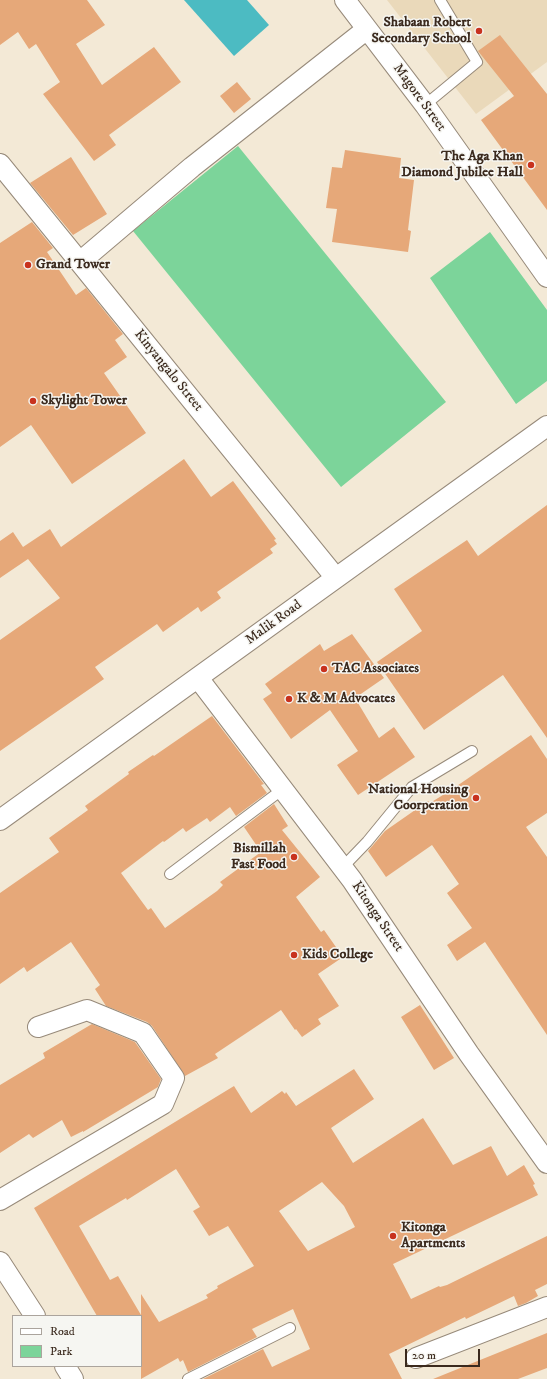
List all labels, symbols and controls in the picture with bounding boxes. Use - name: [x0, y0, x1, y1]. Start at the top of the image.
- place label: Shabaan Robert Secondary School: [372, 15, 471, 48]
- marker: Shabaan Robert Secondary School: [474, 26, 484, 36]
- street label: Magore Street: [389, 61, 449, 135]
- place label: The Aga Khan Diamond Jubilee Hall: [401, 149, 523, 182]
- marker: The Aga Khan Diamond Jubilee Hall: [526, 160, 536, 170]
- place label: Grand Tower: [36, 257, 110, 273]
- marker: Grand Tower: [23, 260, 33, 270]
- street label: Kinyangalo Street: [130, 327, 206, 415]
- place label: Skylight Tower: [41, 393, 127, 409]
- marker: Skylight Tower: [28, 396, 38, 406]
- street label: Malik Road: [243, 597, 305, 649]
- place label: TAC Associates: [332, 661, 419, 677]
- marker: TAC Associates: [319, 664, 329, 674]
- place label: K & M Advocates: [297, 691, 395, 707]
- marker: K & M Advocates: [284, 694, 294, 704]
- place label: National Housing Coorperation: [368, 782, 468, 814]
- marker: National Housing Coorperation: [471, 793, 481, 803]
- place label: Bismillah Fast Food: [231, 841, 286, 874]
- marker: Bismillah Fast Food: [289, 852, 299, 862]
- street label: Kitonga Street: [347, 879, 407, 955]
- place label: Kids College: [302, 947, 373, 963]
- marker: Kids College: [289, 950, 299, 960]
- place label: Kitonga Apartments: [401, 1220, 465, 1252]
- marker: Kitonga Apartments: [388, 1231, 398, 1241]
- legend: [12, 1315, 142, 1367]
- text: Road: [50, 1324, 75, 1339]
- scale bar: [407, 1341, 482, 1367]
- text: Park: [50, 1344, 72, 1359]
- text: 20 m: [412, 1348, 436, 1363]

